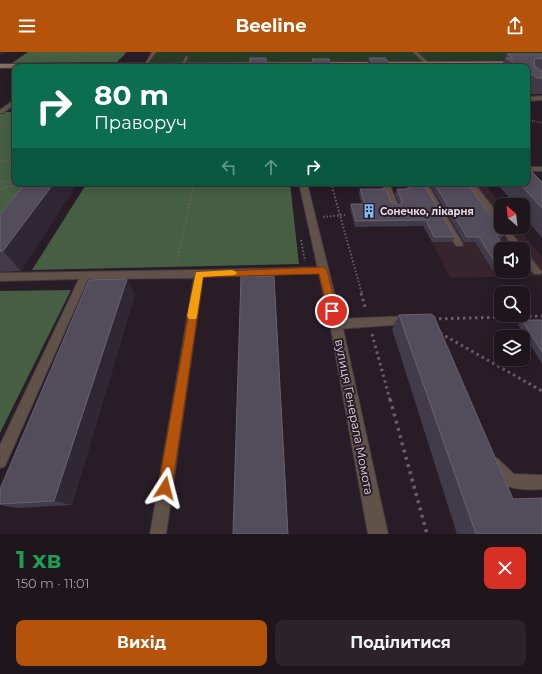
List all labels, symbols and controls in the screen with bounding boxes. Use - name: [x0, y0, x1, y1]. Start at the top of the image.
- icon: menu: [16, 15, 38, 37]
- text: Beeline: [235, 15, 307, 37]
- icon: share: [504, 15, 526, 37]
- text: 80 m: [94, 78, 169, 112]
- icon: right: [28, 80, 80, 132]
- text: Праворуч: [94, 112, 187, 134]
- icon: left: [218, 156, 240, 178]
- icon: ahead: [260, 156, 282, 178]
- icon: right: [302, 156, 324, 178]
- north arrow: [494, 198, 530, 234]
- map controls: [494, 198, 530, 366]
- building icon: Сонечко, лікарня: [361, 203, 377, 219]
- place label: Сонечко, лікарня: [380, 205, 474, 218]
- button: sound: [494, 242, 530, 278]
- button: search: [494, 286, 530, 322]
- pin: [315, 294, 349, 328]
- icon: arrive: [321, 300, 343, 322]
- button: layers: [494, 330, 530, 366]
- street label: вулиця Генерала Момота: [332, 338, 377, 496]
- position arrow: [144, 467, 186, 509]
- text: 1 хв: [16, 545, 61, 574]
- button: close: [484, 547, 526, 589]
- text: 150 m · 11:01: [16, 575, 89, 591]
- button: Вихід: [16, 620, 267, 666]
- button: Поділитися: [275, 620, 526, 666]

